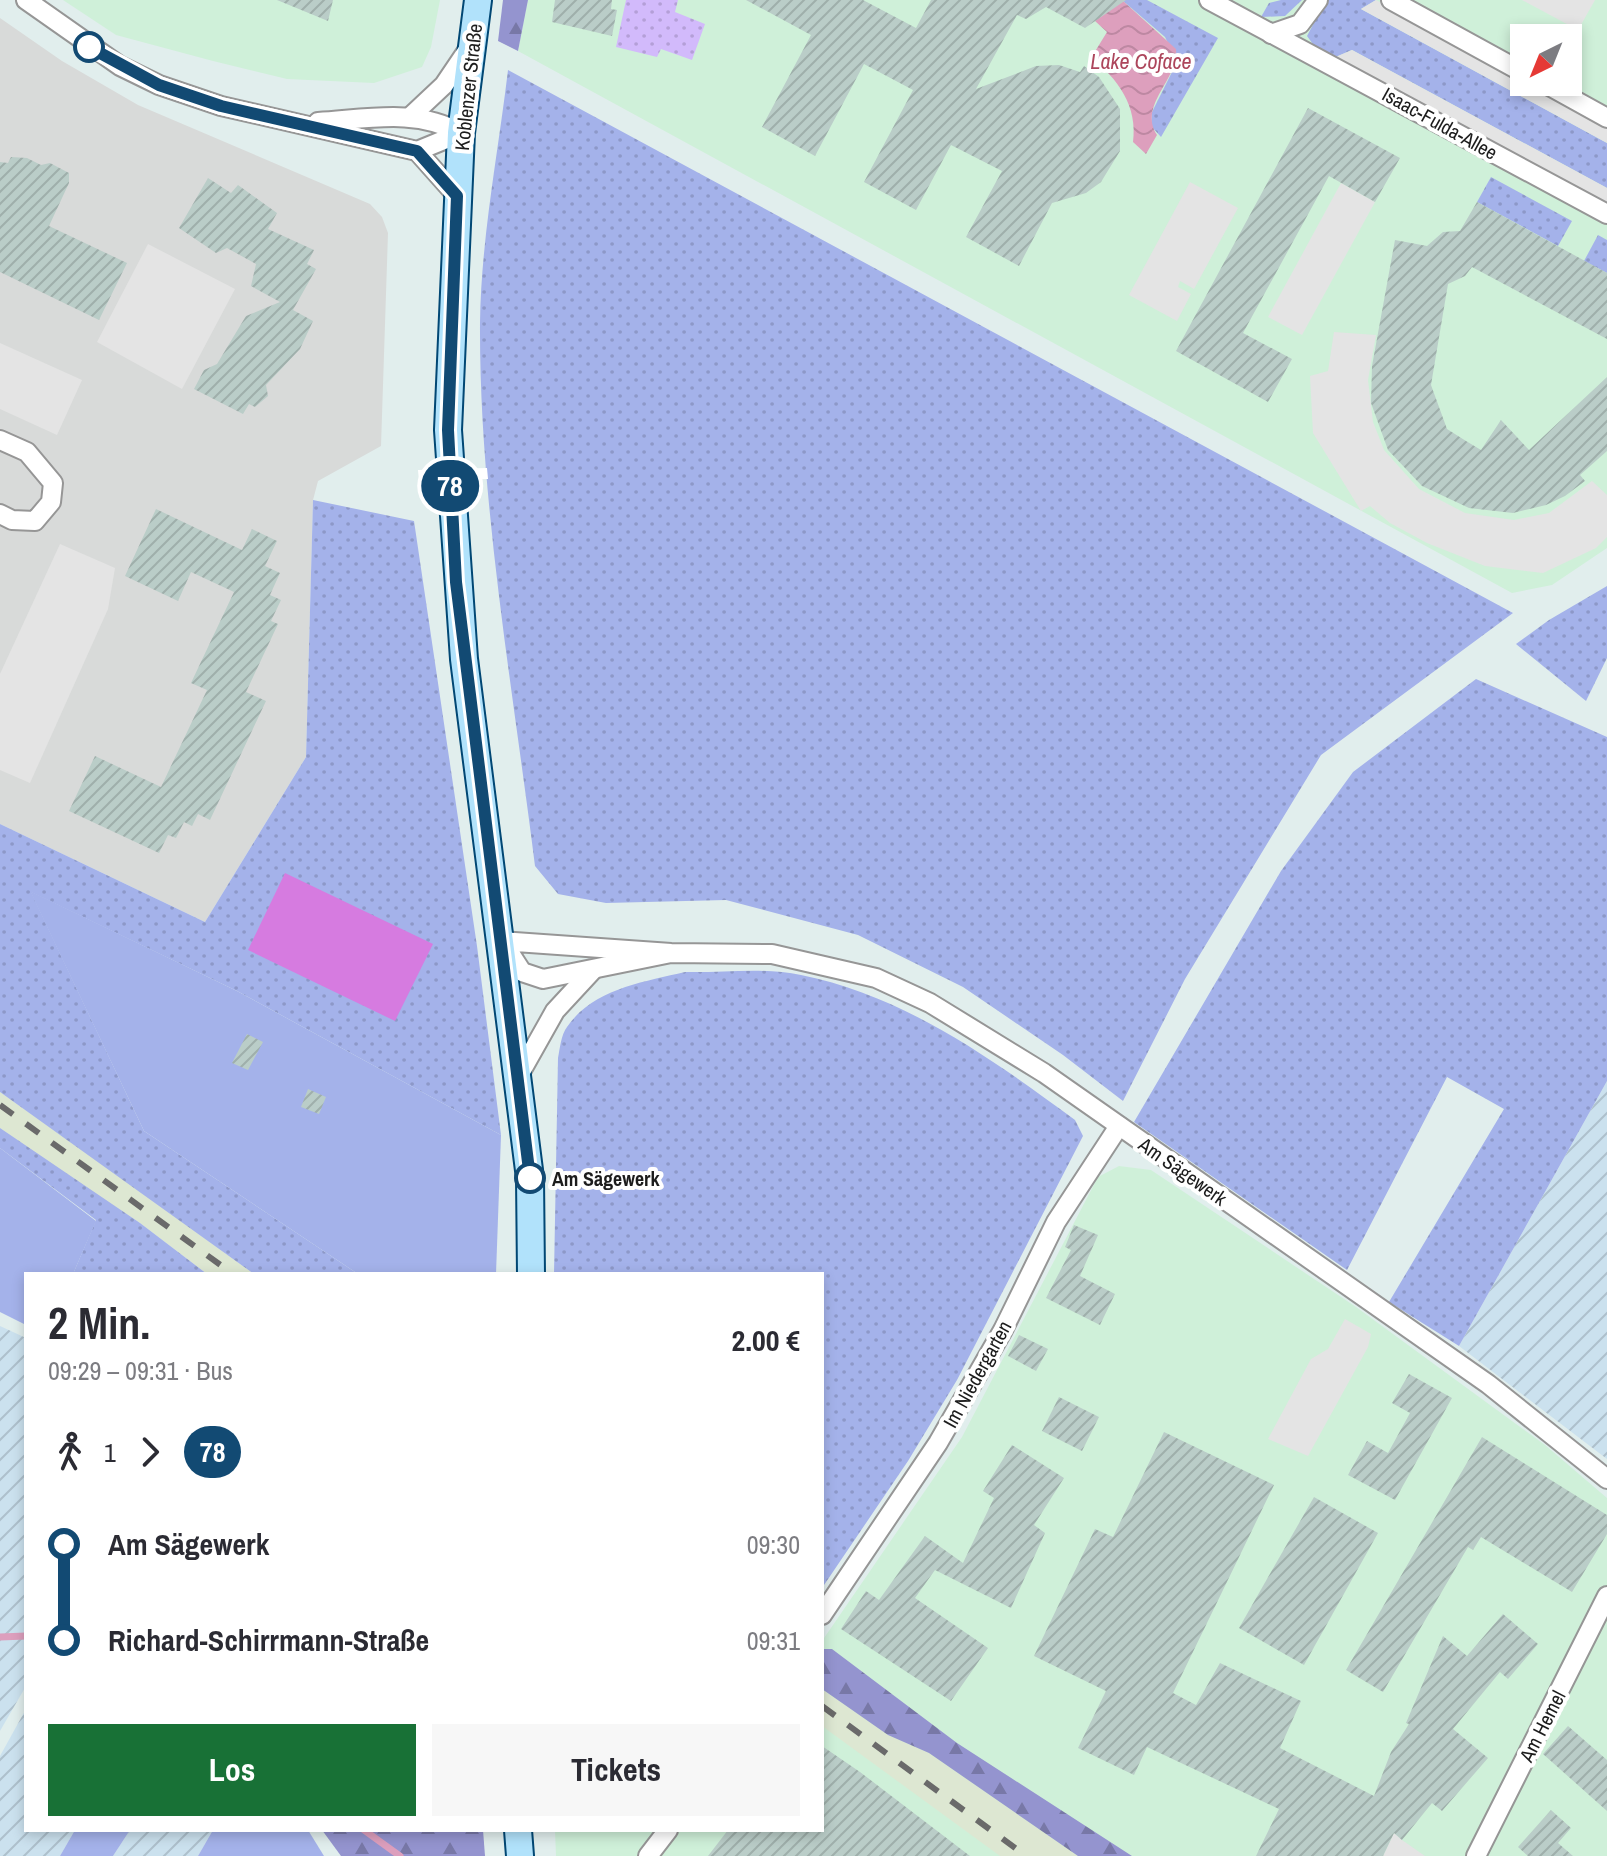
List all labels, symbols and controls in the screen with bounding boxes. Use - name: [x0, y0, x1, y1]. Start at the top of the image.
- street label: Koblenzer Straße: [448, 22, 488, 152]
- north arrow: [1510, 24, 1582, 96]
- map controls: [1510, 24, 1582, 96]
- unlabelled marker: [74, 32, 104, 62]
- water label: Lake Coface: [1090, 46, 1192, 76]
- street label: Isaac-Fulda-Allee: [1378, 80, 1502, 166]
- line badge: 78: [414, 460, 486, 512]
- text: 78: [437, 467, 463, 505]
- street label: Am Sägewerk: [1133, 1130, 1233, 1212]
- marker: Am Sägewerk: [515, 1163, 545, 1193]
- place label: Am Sägewerk: [552, 1165, 660, 1192]
- text: 2 Min.: [48, 1293, 150, 1353]
- street label: Im Niedergarten: [936, 1316, 1018, 1432]
- text: 2.00 €: [732, 1320, 800, 1360]
- text: 09:29 – 09:31 · Bus: [48, 1353, 233, 1388]
- icon: walk: [48, 1430, 92, 1474]
- icon: forward: [128, 1430, 172, 1474]
- text: 78: [200, 1433, 225, 1471]
- text: 1: [104, 1435, 116, 1470]
- text: Am Sägewerk: [108, 1524, 269, 1564]
- text: 09:30: [747, 1527, 800, 1562]
- text: Richard-Schirrmann-Straße: [108, 1620, 429, 1660]
- text: 09:31: [747, 1623, 800, 1658]
- street label: Am Hemel: [1512, 1686, 1571, 1767]
- button: Los: [48, 1724, 416, 1816]
- button: Tickets: [432, 1724, 800, 1816]

